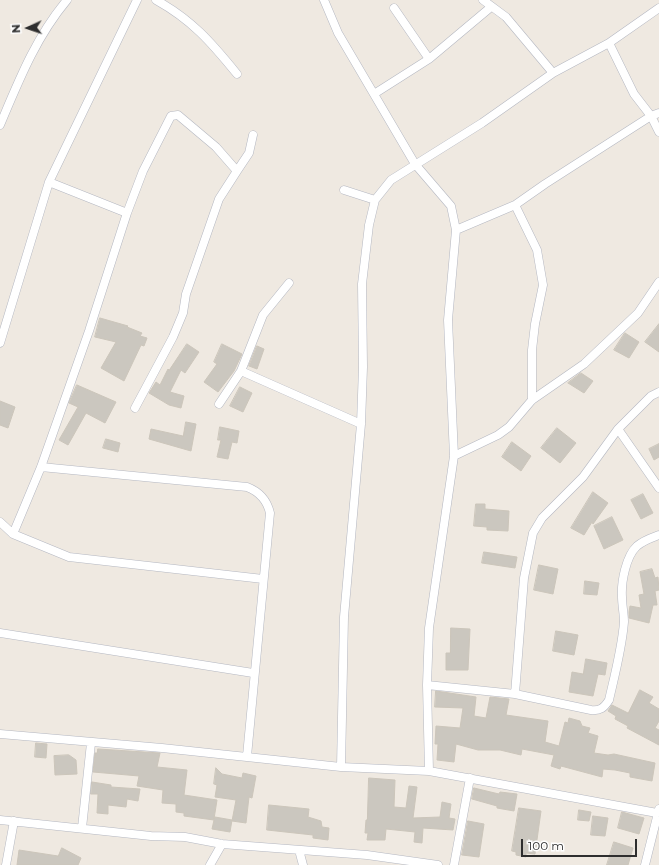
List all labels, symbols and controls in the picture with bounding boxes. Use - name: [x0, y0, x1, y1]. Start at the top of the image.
- north arrow: [8, 8, 48, 48]
- text: N: [9, 24, 23, 33]
- scale bar: [523, 831, 639, 857]
- text: 100 m: [528, 838, 564, 853]

